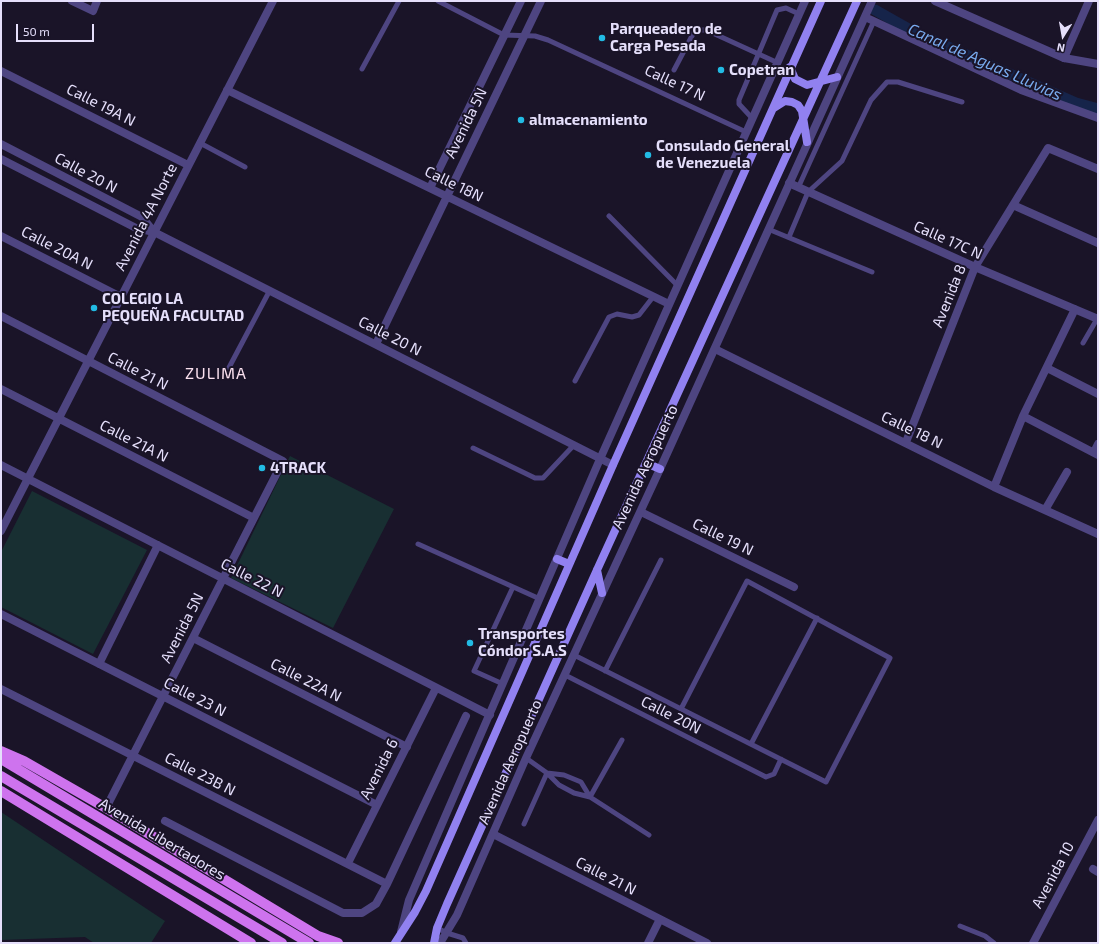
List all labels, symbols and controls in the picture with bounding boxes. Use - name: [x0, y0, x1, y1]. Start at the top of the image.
- scale bar: [18, 16, 96, 42]
- north arrow: [1043, 16, 1083, 56]
- water label: Canal de Aguas Lluvias: [905, 19, 1065, 105]
- place label: Parqueadero de Carga Pesada: [610, 20, 722, 55]
- text: 50 m: [23, 24, 50, 38]
- marker: Parqueadero de Carga Pesada: [597, 33, 607, 43]
- text: N: [1055, 41, 1066, 55]
- street label: Calle 17 N: [642, 61, 708, 105]
- place label: Copetran: [729, 61, 794, 79]
- marker: Copetran: [716, 65, 726, 75]
- street label: Calle 19A N: [64, 80, 138, 130]
- street label: Avenida 5N: [441, 85, 491, 161]
- place label: almacenamiento: [529, 111, 648, 129]
- marker: almacenamiento: [516, 115, 526, 125]
- place label: Consulado General de Venezuela: [656, 137, 790, 172]
- street label: Calle 20 N: [52, 149, 120, 197]
- marker: Consulado General de Venezuela: [643, 150, 653, 160]
- street label: Avenida 4A Norte: [111, 160, 181, 274]
- street label: Calle 18N: [422, 162, 486, 206]
- street label: Calle 17C N: [911, 217, 985, 263]
- street label: Calle 20A N: [18, 222, 96, 274]
- street label: Avenida 8: [928, 262, 970, 330]
- place label: COLEGIO LA PEQUEÑA FACULTAD: [102, 290, 244, 325]
- marker: COLEGIO LA PEQUEÑA FACULTAD: [89, 303, 99, 313]
- street label: Calle 20 N: [355, 312, 425, 360]
- street label: Calle 21 N: [105, 348, 171, 394]
- district label: ZULIMA: [185, 364, 247, 384]
- street label: Avenida Aeropuerto: [608, 402, 682, 532]
- street label: Calle 18 N: [878, 407, 946, 453]
- street label: Calle 21A N: [97, 416, 171, 466]
- place label: 4TRACK: [270, 459, 326, 477]
- marker: 4TRACK: [257, 463, 267, 473]
- street label: Calle 19 N: [690, 515, 756, 559]
- street label: Calle 22 N: [218, 555, 286, 601]
- street label: Avenida 5N: [157, 590, 207, 666]
- place label: Transportes Cóndor S.A.S: [478, 625, 567, 660]
- marker: Transportes Cóndor S.A.S: [465, 638, 475, 648]
- street label: Calle 22A N: [268, 654, 344, 706]
- street label: Calle 23 N: [161, 674, 229, 720]
- street label: Calle 20N: [638, 692, 704, 738]
- street label: Avenida Aeropuerto: [474, 697, 546, 827]
- street label: Avenida 6: [356, 735, 402, 803]
- street label: Calle 23B N: [162, 748, 238, 800]
- street label: Avenida Libertadores: [96, 794, 228, 884]
- street label: Avenida 10: [1028, 839, 1078, 911]
- street label: Calle 21 N: [573, 853, 639, 899]

